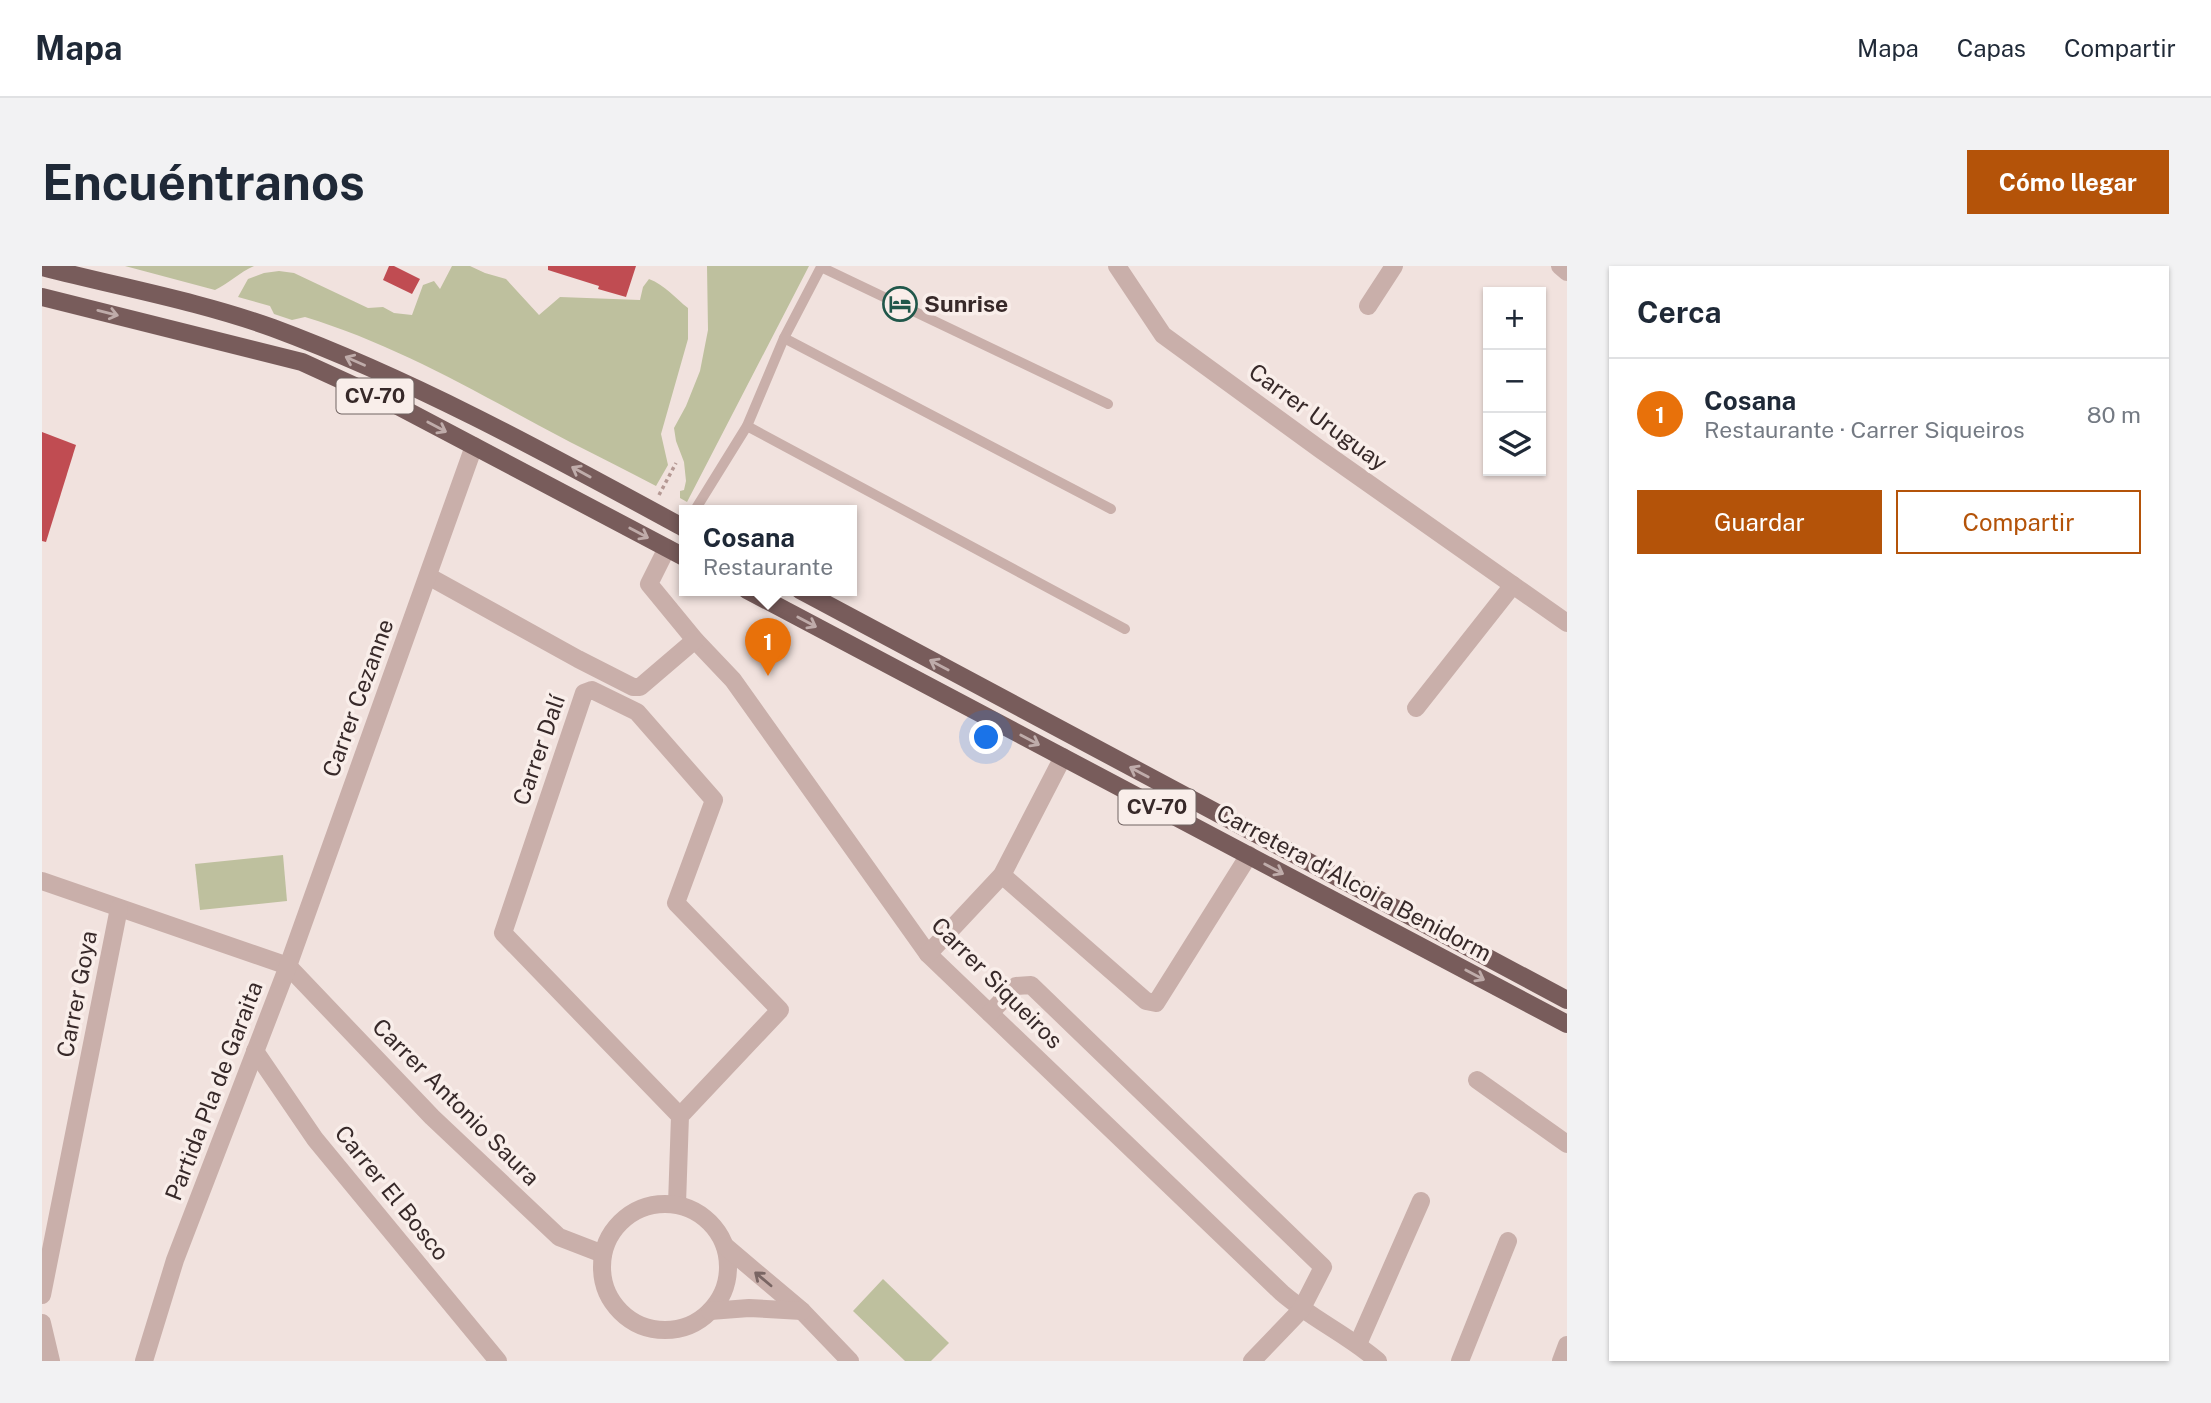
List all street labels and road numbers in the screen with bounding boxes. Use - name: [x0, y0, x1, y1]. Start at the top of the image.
- street label: Carrer Uruguay: [1244, 357, 1393, 476]
- road number: CV-70: [336, 379, 414, 414]
- street label: Carrer Cezanne: [316, 615, 399, 780]
- street label: Carrer Dalí: [507, 691, 570, 809]
- road number: CV-70: [1118, 790, 1196, 824]
- street label: Carretera d'Alcoi a Benidorm: [1212, 799, 1496, 967]
- street label: Carrer Siqueiros: [926, 912, 1068, 1054]
- street label: Carrer Goya: [51, 928, 102, 1059]
- street label: Partida Pla de Garaita: [159, 978, 268, 1204]
- street label: Carrer Antonio Saura: [367, 1013, 545, 1191]
- street label: Carrer El Bosco: [330, 1120, 455, 1266]

